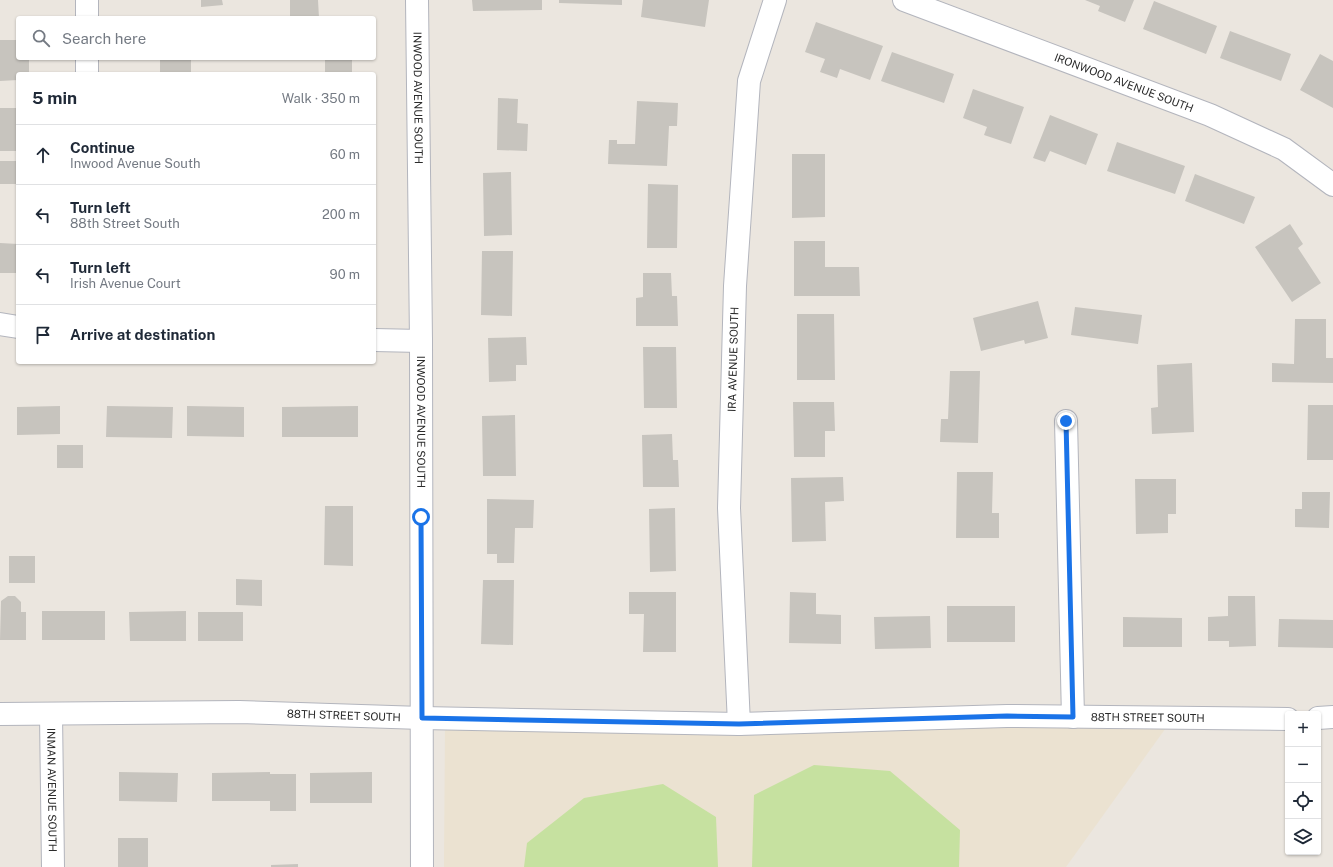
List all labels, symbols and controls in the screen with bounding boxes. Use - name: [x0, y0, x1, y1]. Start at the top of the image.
- search box: [16, 16, 376, 60]
- icon: search: [30, 27, 52, 49]
- text: Search here: [62, 30, 146, 47]
- street label: INWOOD AVENUE SOUTH: [411, 32, 425, 164]
- street label: IRONWOOD AVENUE SOUTH: [1053, 51, 1195, 114]
- text: 5 min: [32, 88, 77, 108]
- text: Walk · 350 m: [282, 91, 360, 106]
- text: Continue: [70, 139, 135, 156]
- icon: ahead: [32, 144, 54, 166]
- text: 60 m: [330, 147, 360, 162]
- text: Inwood Avenue South: [70, 156, 200, 171]
- text: Turn left: [70, 199, 131, 216]
- icon: left: [32, 204, 54, 226]
- text: 200 m: [322, 207, 360, 222]
- text: 88th Street South: [70, 216, 180, 231]
- text: Turn left: [70, 259, 131, 276]
- icon: left: [32, 264, 54, 286]
- text: 90 m: [330, 267, 360, 282]
- text: Irish Avenue Court: [70, 276, 181, 291]
- street label: IRA AVENUE SOUTH: [726, 306, 740, 412]
- icon: arrive: [32, 324, 54, 346]
- text: Arrive at destination: [70, 326, 215, 343]
- street label: INWOOD AVENUE SOUTH: [415, 356, 427, 488]
- route end: [1057, 412, 1075, 430]
- route start: [412, 508, 430, 526]
- street label: 88TH STREET SOUTH: [287, 708, 401, 723]
- street label: 88TH STREET SOUTH: [1091, 711, 1205, 724]
- map controls: [1285, 711, 1321, 855]
- button: +: [1285, 711, 1321, 747]
- street label: INMAN AVENUE SOUTH: [45, 728, 59, 852]
- button: −: [1285, 747, 1321, 783]
- button: locate: [1285, 783, 1321, 819]
- button: layers: [1285, 819, 1321, 855]

